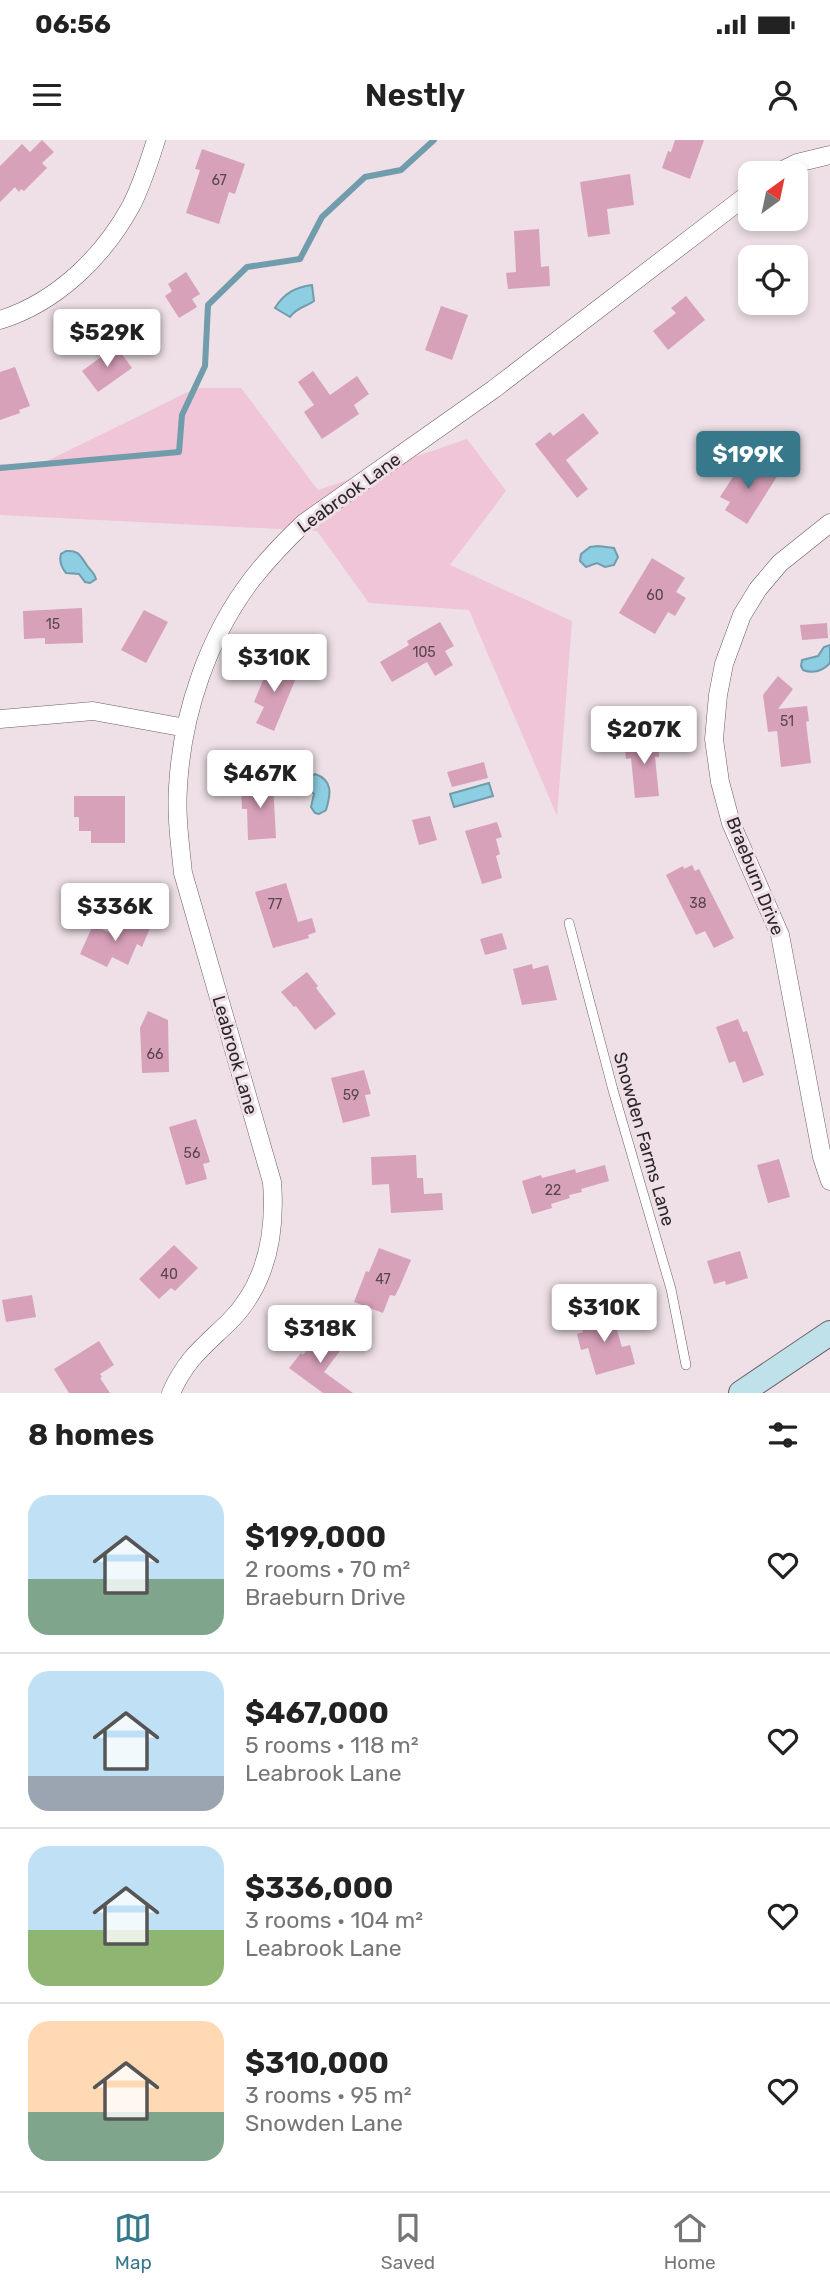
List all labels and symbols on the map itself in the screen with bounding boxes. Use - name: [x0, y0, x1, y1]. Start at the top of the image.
- north arrow: [738, 161, 808, 231]
- house number: 67: [211, 172, 227, 189]
- pin: $529K: [58, 310, 156, 369]
- pin: $199K: [699, 432, 797, 491]
- street label: Leabrook Lane: [293, 448, 405, 538]
- house number: 60: [646, 587, 664, 604]
- house number: 15: [46, 616, 60, 633]
- pin: $310K: [225, 634, 323, 694]
- house number: 105: [412, 644, 436, 661]
- pin: $207K: [595, 706, 693, 766]
- house number: 51: [780, 713, 794, 730]
- pin: $467K: [211, 750, 309, 810]
- street label: Braeburn Drive: [721, 814, 789, 938]
- pin: $336K: [66, 884, 164, 943]
- house number: 38: [689, 895, 707, 912]
- house number: 77: [268, 896, 282, 913]
- street label: Leabrook Lane: [208, 993, 262, 1117]
- house number: 66: [147, 1046, 163, 1063]
- street label: Snowden Farms Lane: [609, 1049, 679, 1229]
- house number: 59: [343, 1087, 359, 1104]
- house number: 56: [184, 1145, 200, 1162]
- house number: 22: [545, 1182, 561, 1199]
- house number: 40: [160, 1266, 178, 1283]
- house number: 47: [375, 1271, 391, 1288]
- pin: $310K: [555, 1284, 653, 1344]
- pin: $318K: [271, 1306, 369, 1365]

